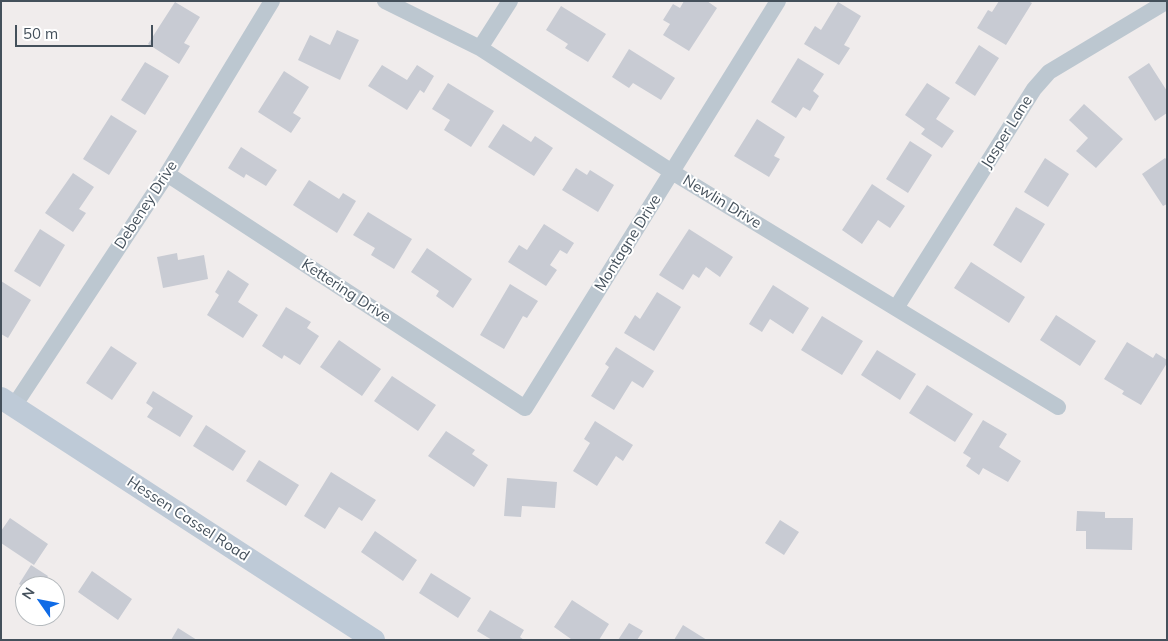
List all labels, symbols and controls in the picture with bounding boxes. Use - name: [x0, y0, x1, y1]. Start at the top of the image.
- scale bar: [18, 15, 155, 47]
- text: 50 m: [23, 24, 58, 43]
- street label: Jasper Lane: [978, 92, 1036, 172]
- street label: Debeney Drive: [111, 158, 181, 252]
- street label: Newlin Drive: [679, 172, 765, 232]
- street label: Montagne Drive: [591, 191, 665, 295]
- street label: Kettering Drive: [298, 255, 394, 327]
- street label: Hessen Cassel Road: [124, 473, 252, 565]
- north arrow: [15, 576, 65, 626]
- text: N: [18, 584, 39, 603]

